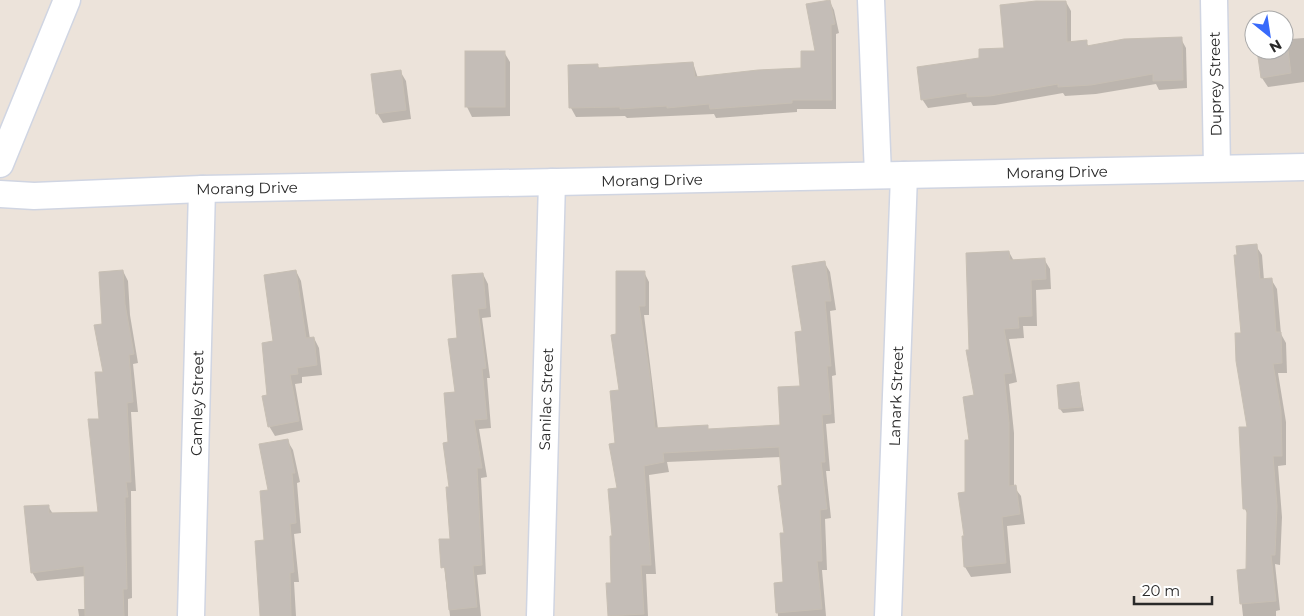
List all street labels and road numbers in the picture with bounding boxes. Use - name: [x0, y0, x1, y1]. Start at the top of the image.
- street label: Duprey Street: [1205, 31, 1225, 137]
- street label: Morang Drive: [1006, 162, 1108, 182]
- street label: Morang Drive: [601, 170, 703, 190]
- street label: Morang Drive: [196, 178, 298, 198]
- street label: Lanark Street: [885, 345, 907, 447]
- street label: Sanilac Street: [535, 347, 557, 451]
- street label: Camley Street: [187, 350, 207, 456]

